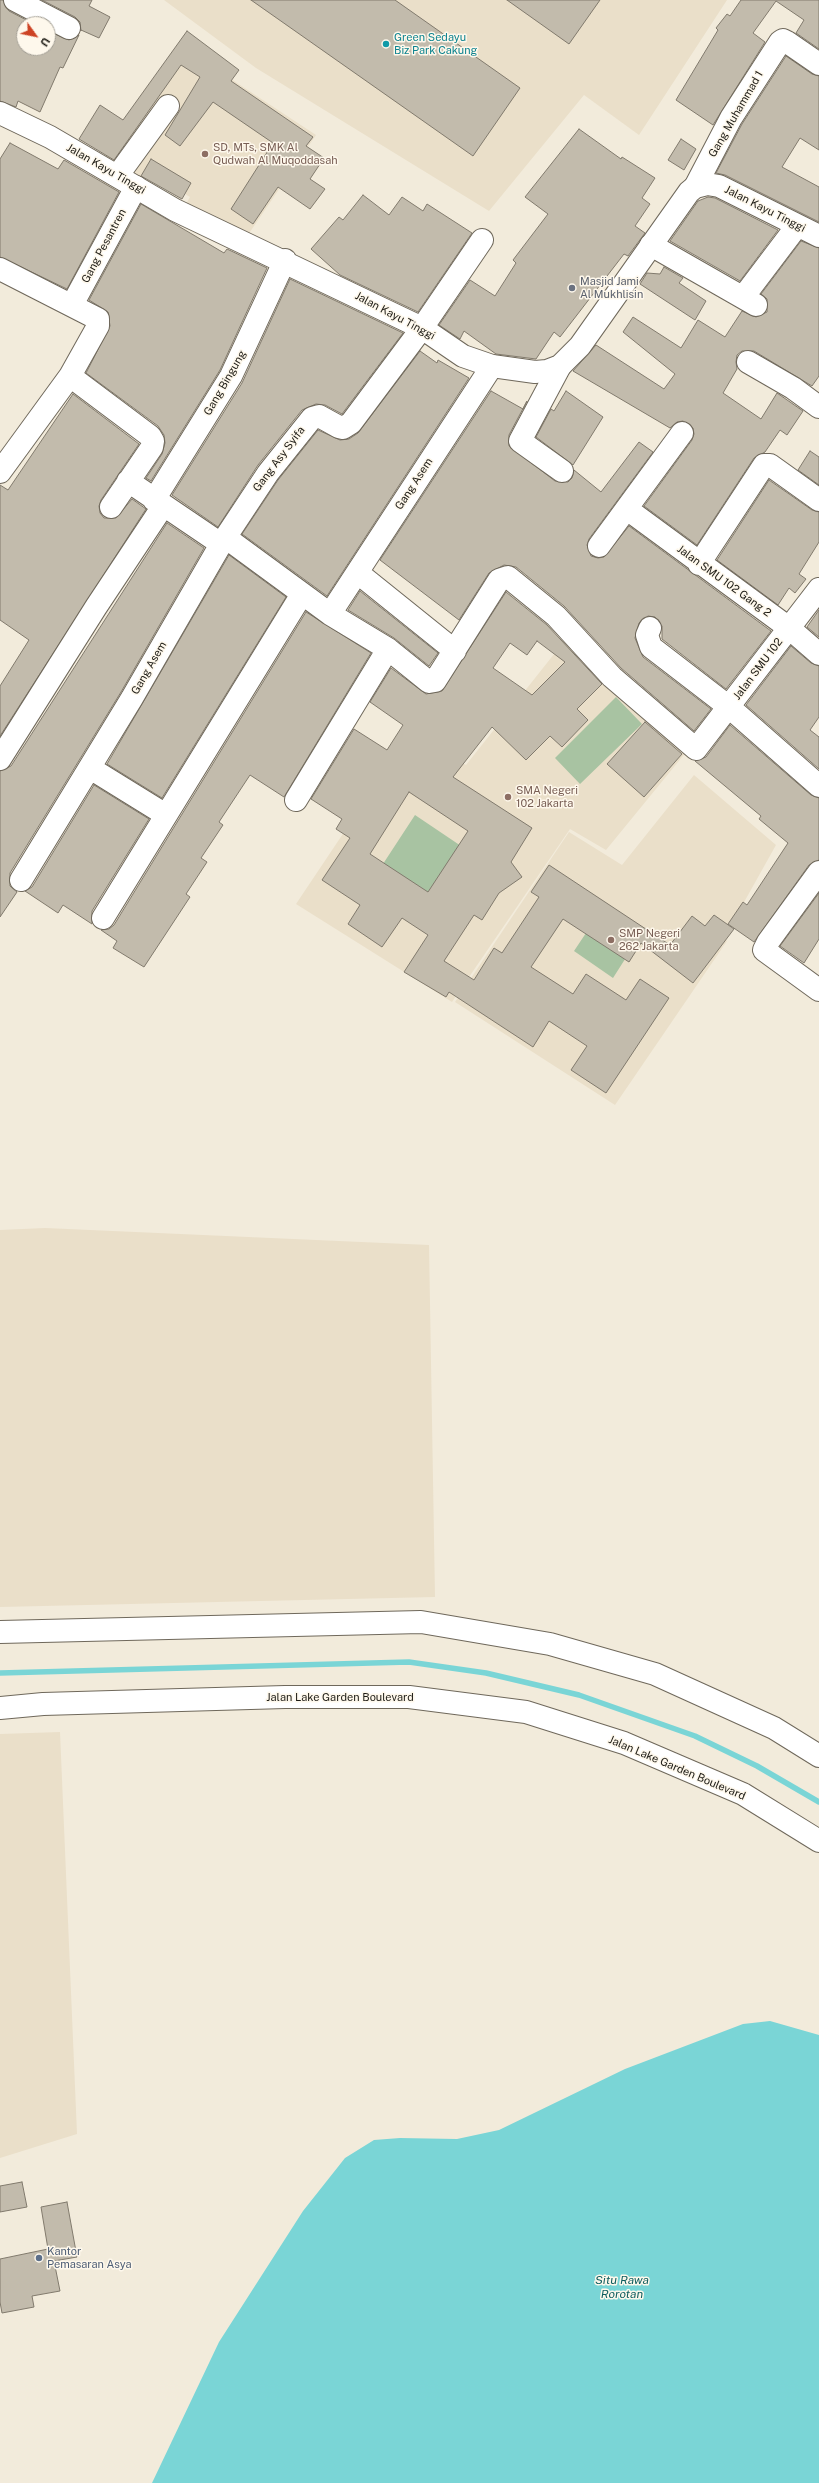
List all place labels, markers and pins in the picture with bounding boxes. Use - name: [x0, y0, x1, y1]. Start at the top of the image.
- place label: Green Sedayu Biz Park Cakung: [394, 31, 477, 57]
- marker: Green Sedayu Biz Park Cakung: [381, 39, 391, 49]
- place label: SD, MTs, SMK Al Qudwah Al Muqoddasah: [213, 141, 338, 167]
- marker: SD, MTs, SMK Al Qudwah Al Muqoddasah: [200, 149, 210, 159]
- place label: Masjid Jami Al Mukhlisin: [580, 275, 643, 301]
- marker: Masjid Jami Al Mukhlisin: [567, 283, 577, 293]
- place label: SMA Negeri 102 Jakarta: [516, 784, 578, 810]
- marker: SMA Negeri 102 Jakarta: [503, 792, 513, 802]
- place label: SMP Negeri 262 Jakarta: [619, 927, 680, 953]
- marker: SMP Negeri 262 Jakarta: [606, 935, 616, 945]
- place label: Kantor Pemasaran Asya: [47, 2245, 132, 2271]
- marker: Kantor Pemasaran Asya: [34, 2253, 44, 2263]

